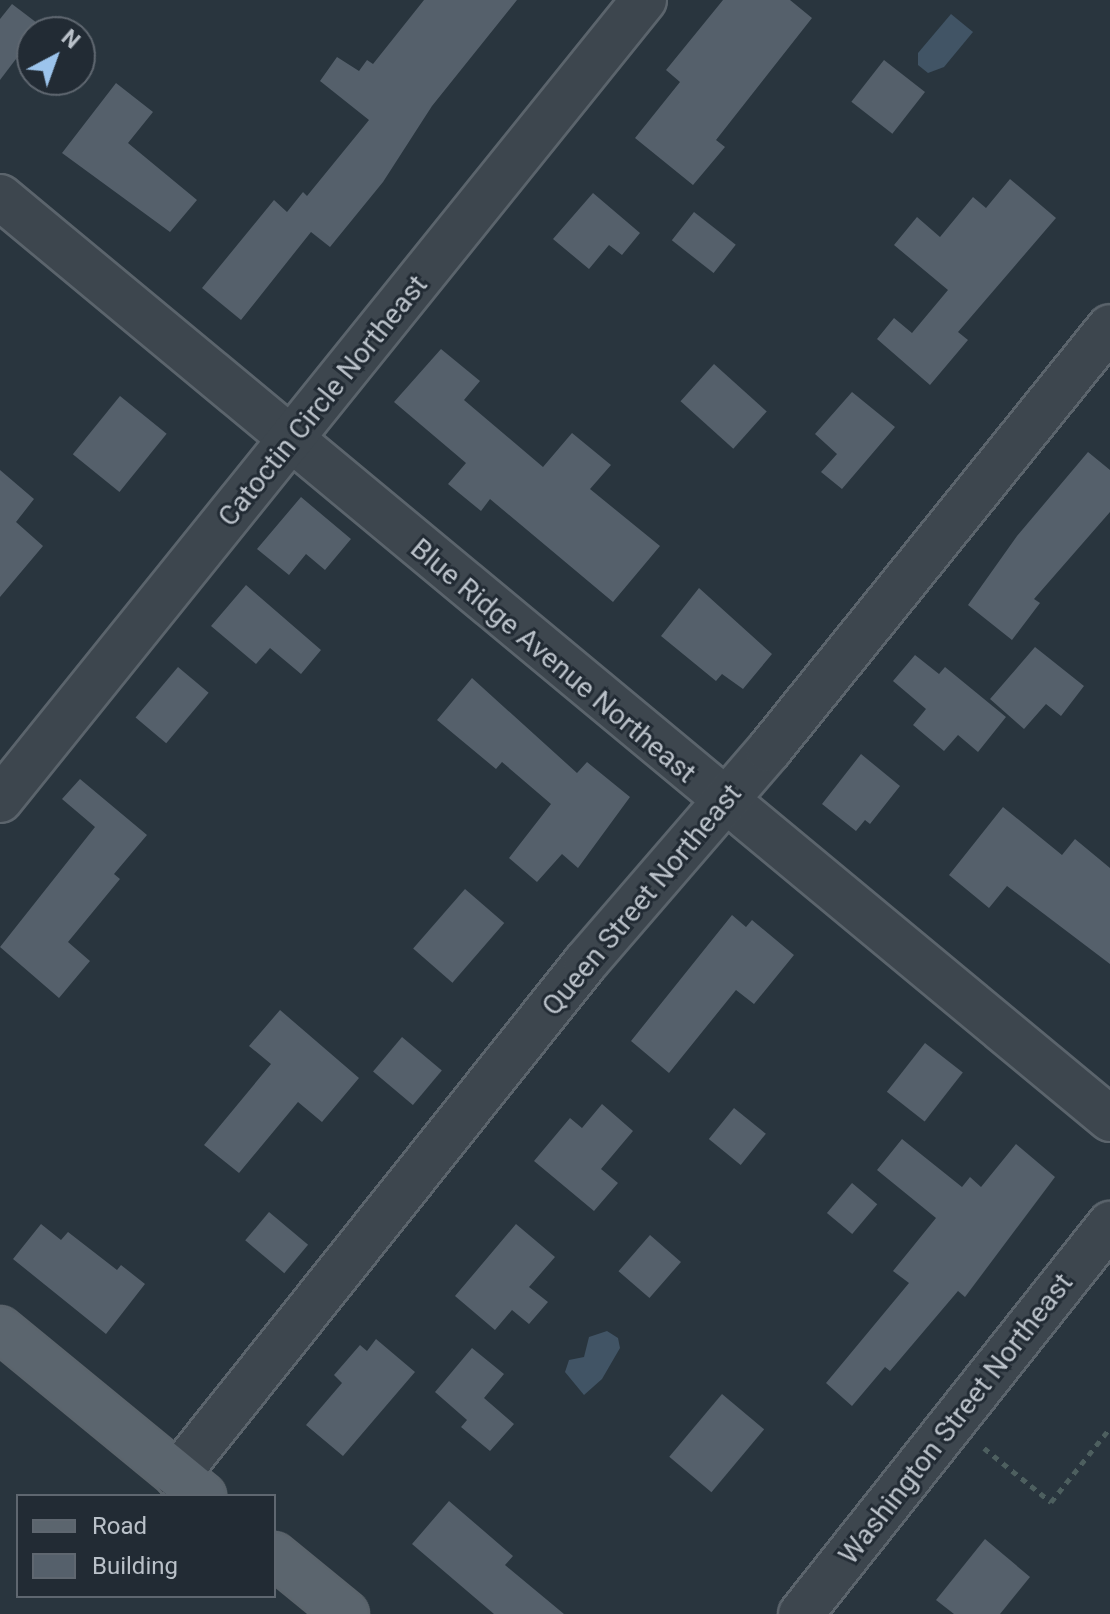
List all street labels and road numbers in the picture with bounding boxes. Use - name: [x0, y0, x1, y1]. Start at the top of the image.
- street label: Catoctin Circle Northeast: [211, 269, 435, 533]
- street label: Blue Ridge Avenue Northeast: [404, 532, 702, 790]
- street label: Queen Street Northeast: [535, 777, 749, 1023]
- street label: Washington Street Northeast: [832, 1267, 1080, 1571]

